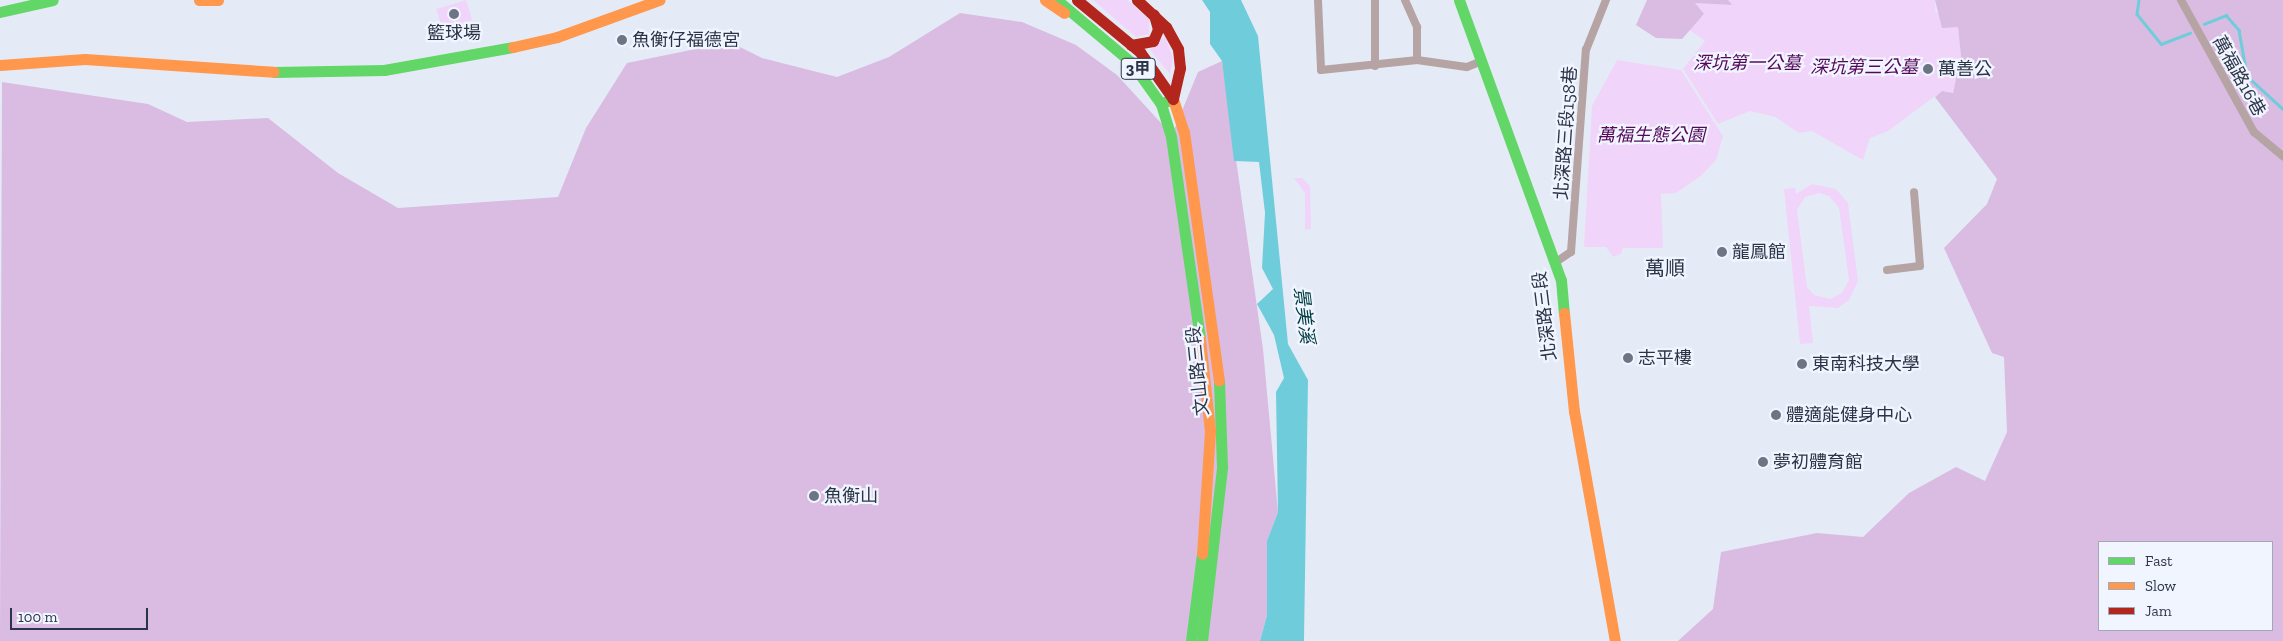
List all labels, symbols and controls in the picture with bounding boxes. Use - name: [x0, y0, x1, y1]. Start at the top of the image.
- marker: 籃球場: [448, 8, 460, 20]
- place label: 籃球場: [427, 22, 481, 44]
- place label: 魚衡仔福德宮: [632, 29, 740, 51]
- street label: 萬福路16巷: [2208, 32, 2270, 120]
- marker: 魚衡仔福德宮: [616, 34, 628, 46]
- park label: 深坑第一公墓: [1693, 52, 1801, 74]
- road number: 3甲: [1120, 56, 1156, 82]
- park label: 深坑第三公墓: [1810, 56, 1918, 78]
- place label: 萬善公: [1938, 58, 1992, 80]
- marker: 萬善公: [1922, 63, 1934, 75]
- street label: 北深路三段158巷: [1551, 65, 1581, 201]
- park label: 萬福生態公園: [1597, 124, 1705, 146]
- place label: 龍鳳館: [1732, 241, 1786, 263]
- marker: 龍鳳館: [1716, 246, 1728, 258]
- district label: 萬順: [1645, 256, 1685, 280]
- street label: 北深路三段: [1529, 270, 1561, 362]
- water label: 景美溪: [1289, 285, 1319, 345]
- street label: 文山路三段: [1183, 325, 1213, 417]
- place label: 志平樓: [1638, 347, 1692, 369]
- marker: 志平樓: [1622, 352, 1634, 364]
- place label: 東南科技大學: [1812, 353, 1920, 375]
- marker: 東南科技大學: [1796, 358, 1808, 370]
- place label: 體適能健身中心: [1786, 404, 1912, 426]
- marker: 體適能健身中心: [1770, 409, 1782, 421]
- place label: 夢初體育館: [1773, 451, 1863, 473]
- marker: 夢初體育館: [1757, 456, 1769, 468]
- place label: 魚衡山: [824, 485, 878, 507]
- marker: 魚衡山: [808, 490, 820, 502]
- legend: [2098, 541, 2273, 631]
- text: Fast: [2145, 552, 2173, 570]
- text: Slow: [2145, 577, 2176, 595]
- scale bar: [12, 598, 150, 630]
- text: Jam: [2145, 602, 2172, 620]
- text: 100 m: [18, 608, 57, 626]

